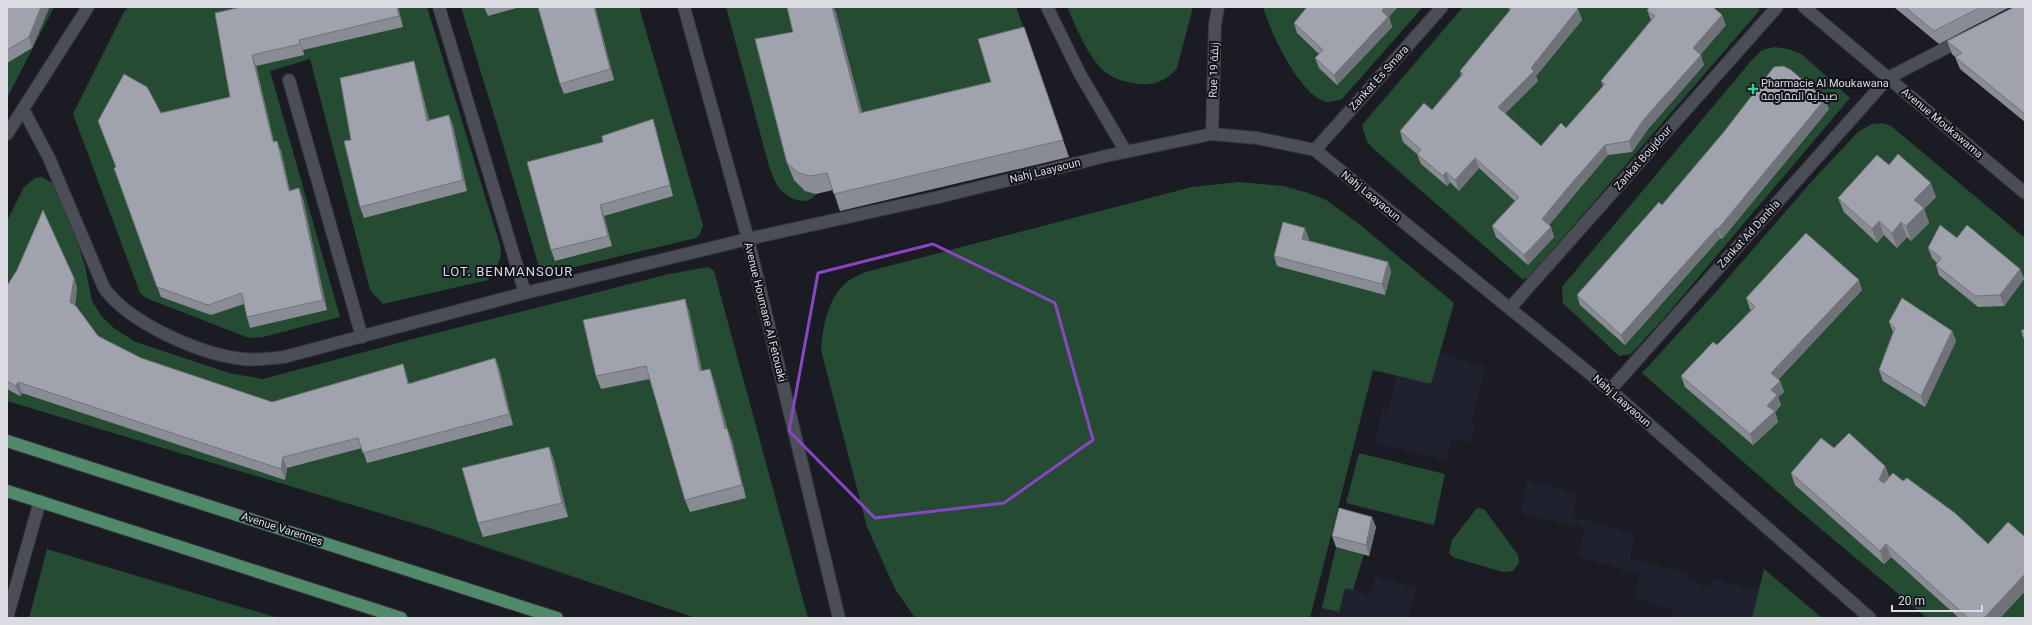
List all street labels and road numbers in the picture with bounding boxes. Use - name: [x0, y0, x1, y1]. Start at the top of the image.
- street label: Rue 19 زنقة: [1207, 42, 1221, 98]
- street label: Zankat Es Smara: [1346, 43, 1412, 113]
- street label: Avenue Moukawama: [1899, 85, 1985, 161]
- street label: Zankat Boujdour: [1612, 123, 1675, 193]
- street label: Nahj Laayaoun: [1008, 156, 1082, 186]
- street label: Nahj Laayaoun: [1339, 168, 1403, 224]
- street label: Zankat Ad Danhla: [1715, 197, 1783, 271]
- street label: Avenue Houmane Al Fetouaki: [741, 241, 789, 383]
- street label: Nahj Laayaoun: [1590, 372, 1654, 430]
- street label: Avenue Varennes: [240, 510, 325, 548]

